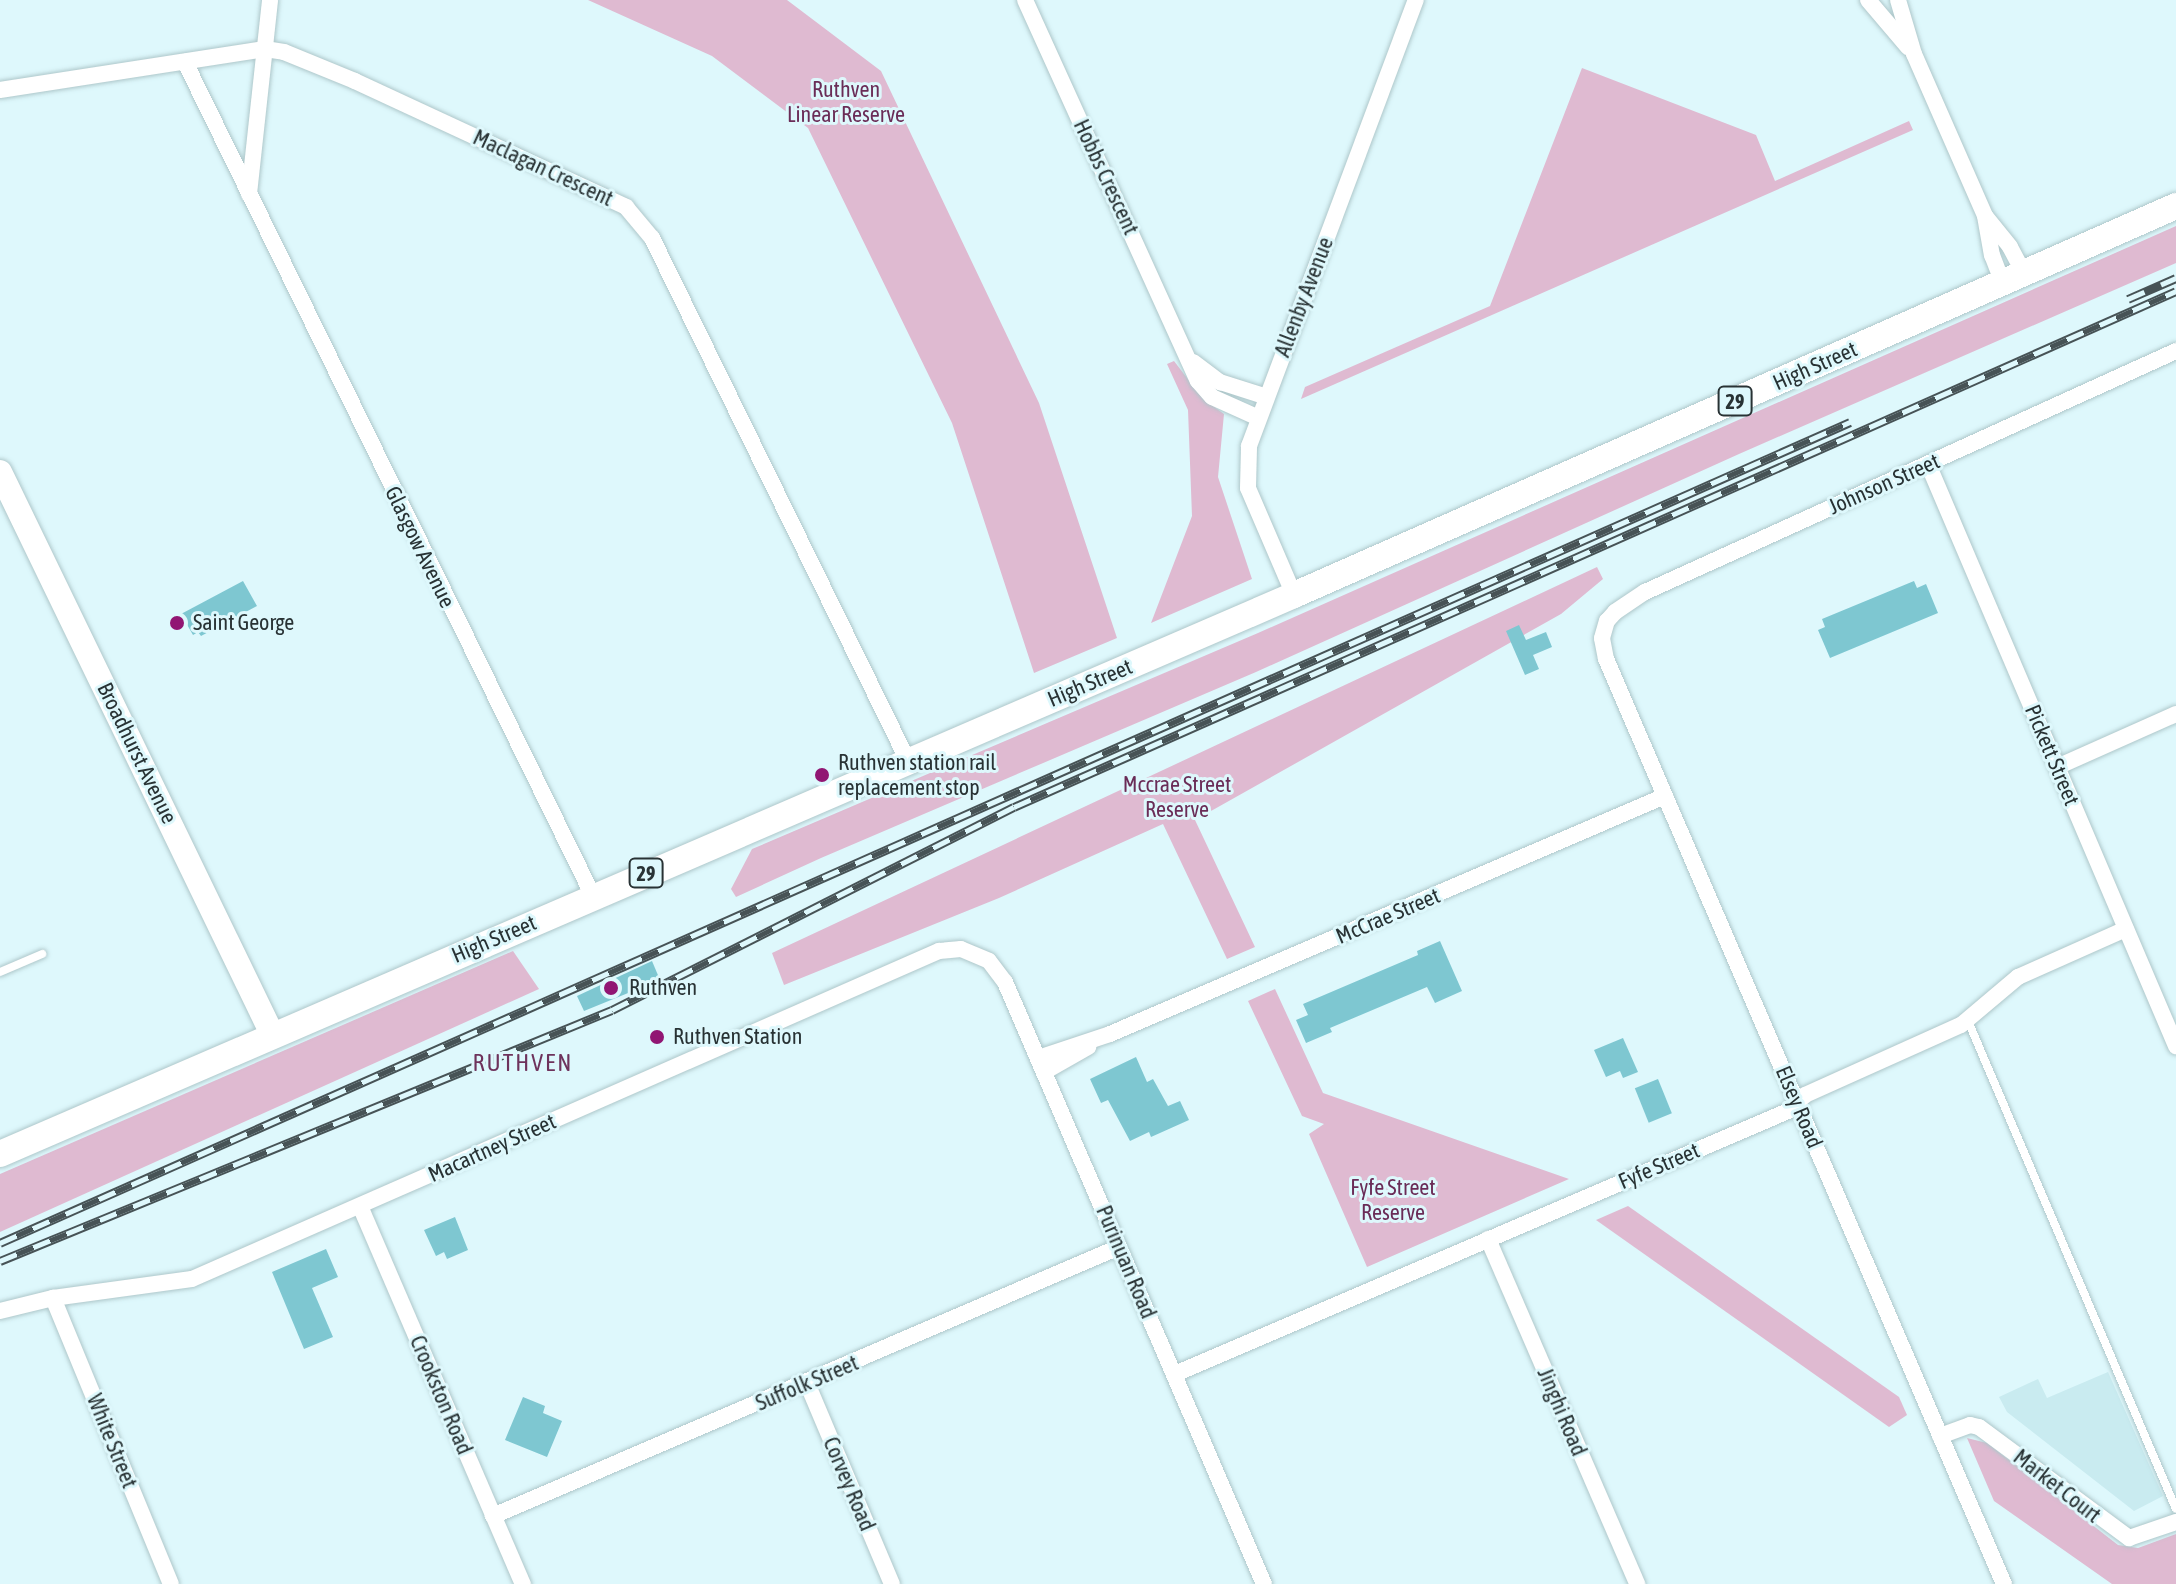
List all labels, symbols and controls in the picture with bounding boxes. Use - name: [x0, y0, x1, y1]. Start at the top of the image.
- park label: Ruthven Linear Reserve: [787, 76, 905, 128]
- street label: Hobbs Crescent: [1068, 115, 1144, 239]
- street label: Maclagan Crescent: [469, 124, 617, 212]
- street label: Allenby Avenue: [1269, 233, 1339, 361]
- street label: High Street: [1769, 336, 1861, 396]
- road number: 29: [1717, 385, 1753, 417]
- street label: Johnson Street: [1824, 448, 1944, 520]
- street label: Glasgow Avenue: [379, 482, 461, 612]
- place label: Saint George: [193, 610, 294, 636]
- marker: Saint George: [168, 614, 186, 632]
- street label: High Street: [1044, 653, 1136, 713]
- street label: Broadhurst Avenue: [91, 678, 183, 828]
- street label: Pickett Street: [2019, 701, 2085, 809]
- place label: Ruthven station rail replacement stop: [838, 749, 996, 800]
- marker: Ruthven station rail replacement stop: [813, 766, 831, 784]
- park label: Mccrae Street Reserve: [1123, 771, 1231, 822]
- road number: 29: [628, 857, 664, 889]
- street label: McCrae Street: [1332, 882, 1444, 950]
- street label: High Street: [448, 909, 540, 969]
- place label: Ruthven: [629, 975, 697, 1001]
- marker: Ruthven: [600, 977, 622, 999]
- place label: Ruthven Station: [673, 1024, 802, 1050]
- marker: Ruthven Station: [648, 1028, 666, 1046]
- district label: RUTHVEN: [473, 1049, 573, 1077]
- street label: Elsey Road: [1770, 1062, 1828, 1152]
- street label: Macartney Street: [424, 1108, 560, 1188]
- street label: Fyfe Street: [1615, 1137, 1703, 1195]
- park label: Fyfe Street Reserve: [1350, 1174, 1436, 1226]
- street label: Purinuan Road: [1090, 1202, 1162, 1322]
- street label: Crookston Road: [404, 1332, 478, 1458]
- street label: Suffolk Street: [752, 1350, 862, 1416]
- street label: Jinghi Road: [1532, 1364, 1592, 1460]
- street label: White Street: [81, 1390, 143, 1492]
- street label: Corvey Road: [817, 1433, 881, 1535]
- street label: Market Court: [2008, 1444, 2106, 1528]

